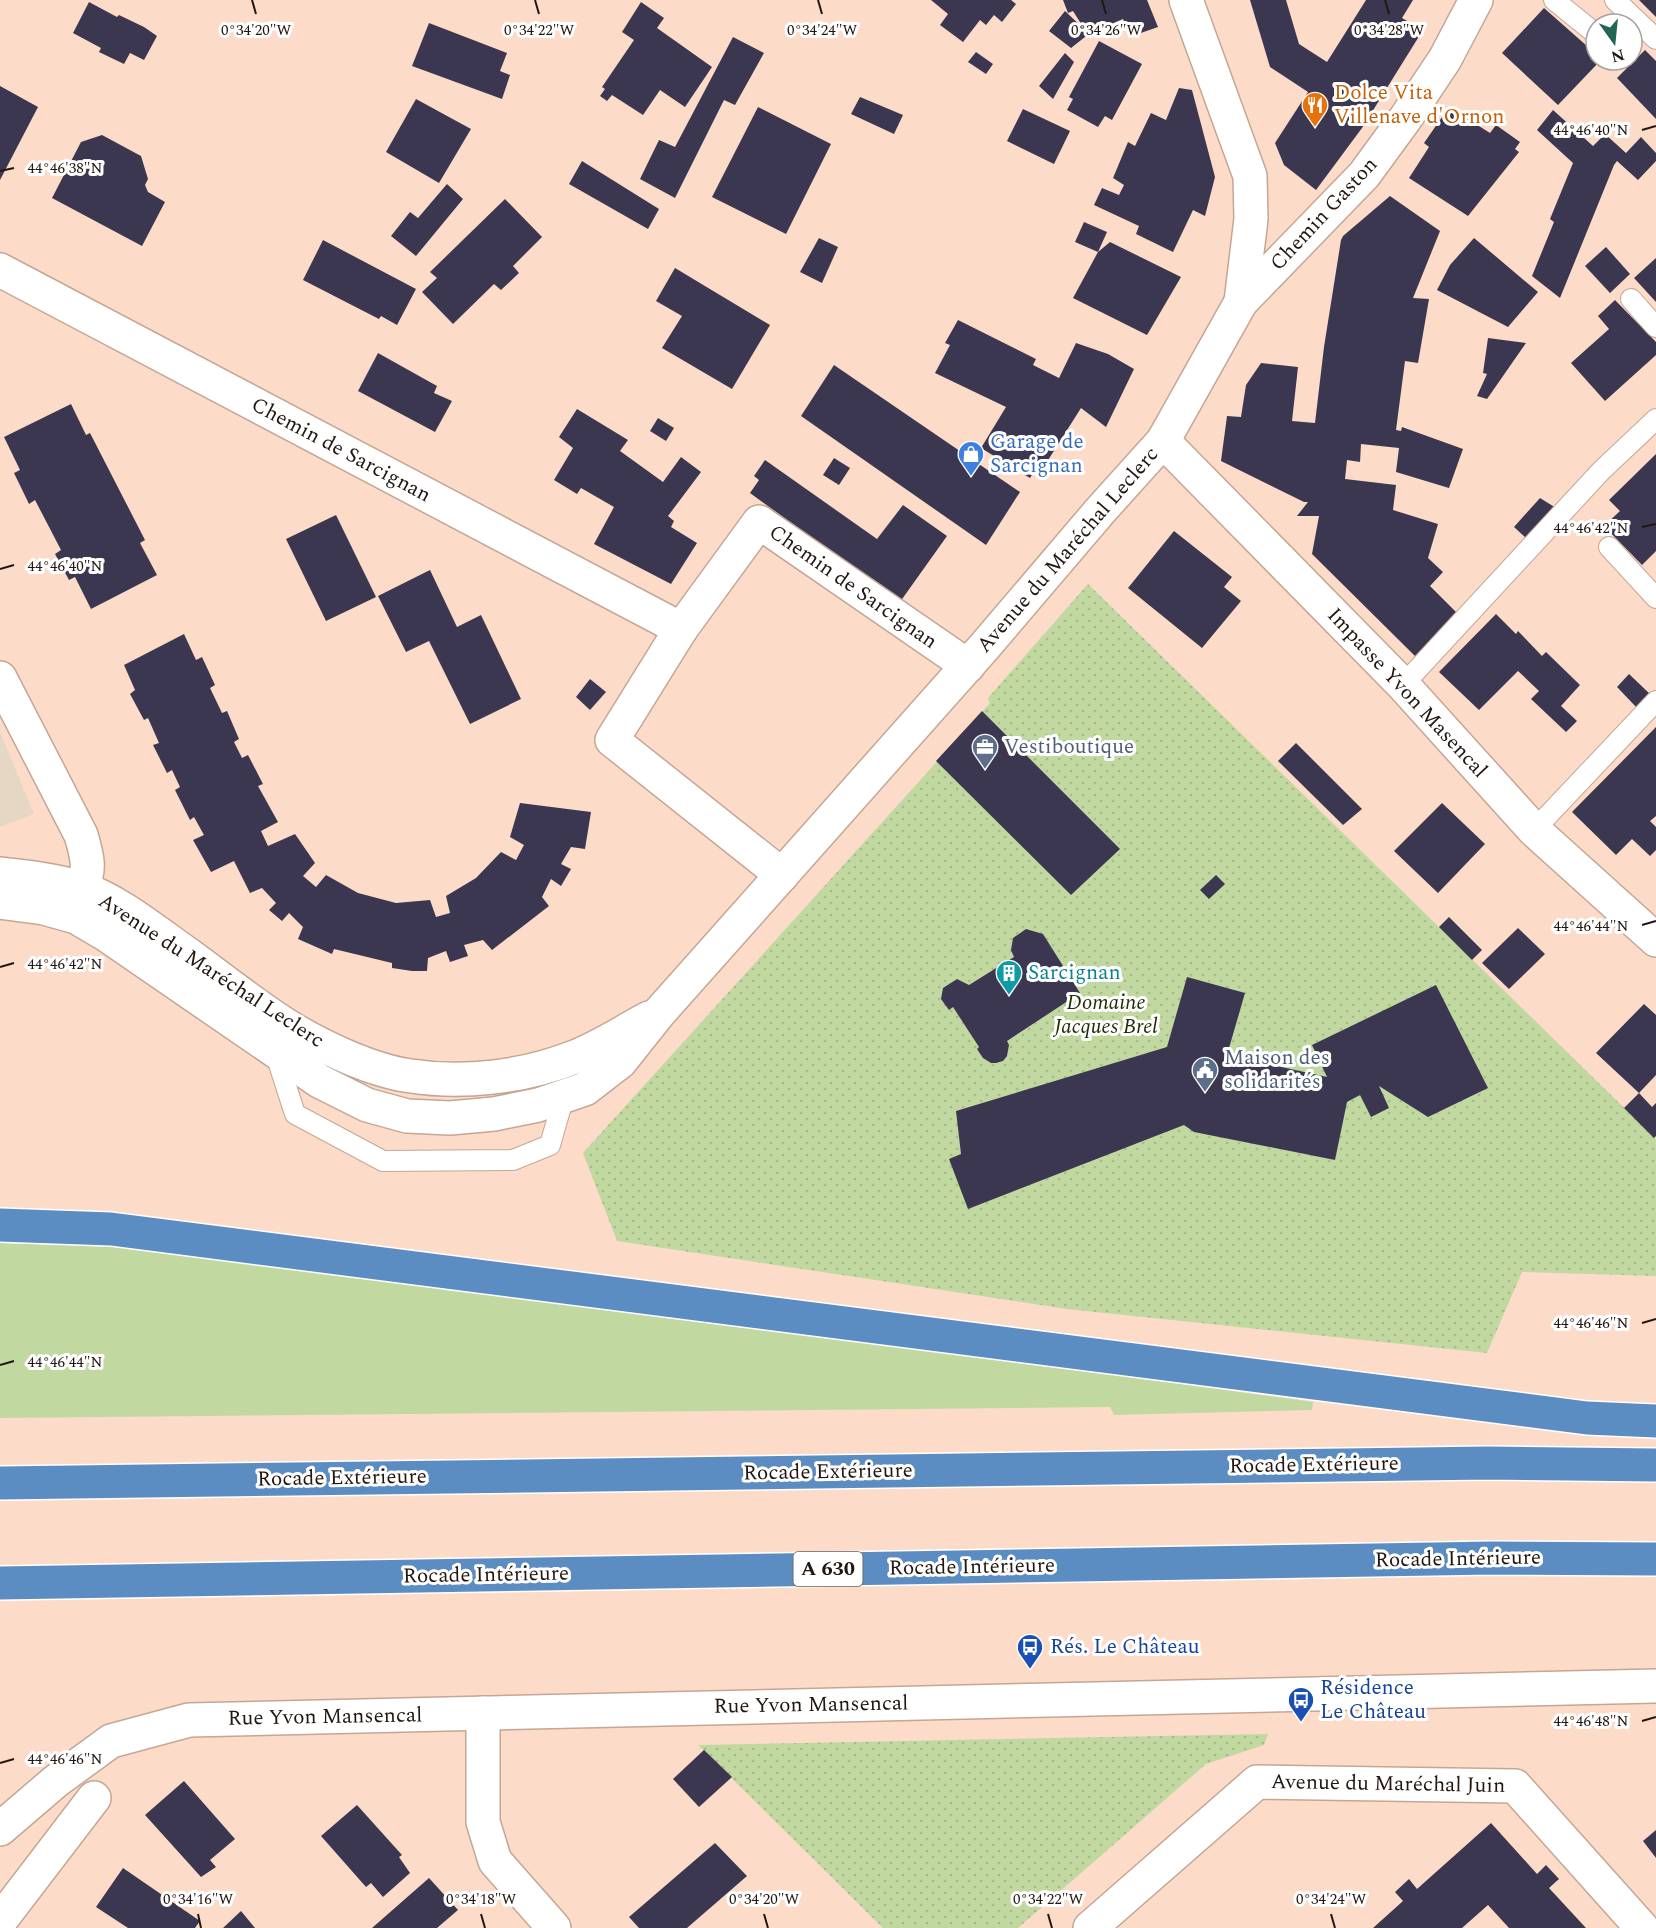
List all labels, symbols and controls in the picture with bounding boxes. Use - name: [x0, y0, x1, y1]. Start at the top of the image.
- north arrow: [1584, 12, 1644, 72]
- text: 0°34'20"W: [221, 19, 291, 42]
- text: 0°34'22"W: [504, 19, 574, 42]
- text: 0°34'24"W: [787, 19, 857, 42]
- text: 0°34'26"W: [1071, 19, 1141, 42]
- text: 0°34'28"W: [1354, 19, 1424, 42]
- text: N: [1608, 42, 1627, 69]
- place label: Dolce Vita Villenave d'Ornon: [1334, 77, 1505, 133]
- restaurant icon: Dolce Vita Villenave d'Ornon: [1300, 90, 1330, 128]
- text: 44°46'40"N: [1554, 119, 1629, 142]
- street label: Chemin Gaston: [1263, 150, 1385, 278]
- text: 44°46'38"N: [28, 157, 103, 180]
- street label: Chemin de Sarcignan: [245, 389, 437, 511]
- place label: Garage de Sarcignan: [990, 426, 1084, 482]
- shop icon: Garage de Sarcignan: [956, 439, 986, 477]
- street label: Avenue du Maréchal Leclerc: [969, 440, 1167, 660]
- street label: Chemin de Sarcignan: [762, 517, 944, 657]
- text: 44°46'42"N: [1554, 517, 1629, 540]
- text: 44°46'40"N: [28, 555, 103, 578]
- street label: Impasse Yvon Masencal: [1319, 600, 1495, 786]
- place label: Vestiboutique: [1004, 731, 1134, 763]
- office icon: Vestiboutique: [970, 732, 1000, 770]
- street label: Avenue du Maréchal Leclerc: [91, 886, 331, 1056]
- text: 44°46'44"N: [1554, 915, 1629, 938]
- text: 44°46'42"N: [28, 953, 103, 976]
- place label: Sarcignan: [1028, 957, 1121, 989]
- building icon: Sarcignan: [994, 958, 1024, 996]
- park label: Domaine Jacques Brel: [1052, 987, 1158, 1043]
- place label: Maison des solidarités: [1224, 1042, 1330, 1098]
- public building icon: Maison des solidarités: [1190, 1055, 1220, 1093]
- text: 44°46'46"N: [1554, 1312, 1629, 1335]
- text: 44°46'44"N: [28, 1351, 103, 1374]
- street label: Rocade Extérieure: [1229, 1448, 1399, 1482]
- street label: Rocade Extérieure: [743, 1455, 913, 1489]
- street label: Rocade Extérieure: [257, 1461, 427, 1495]
- street label: Rocade Intérieure: [1375, 1542, 1541, 1576]
- street label: Rocade Intérieure: [889, 1550, 1055, 1584]
- road number: A 630: [794, 1552, 862, 1586]
- street label: Rocade Intérieure: [403, 1558, 569, 1592]
- place label: Rés. Le Château: [1050, 1631, 1200, 1663]
- bus stop icon: Rés. Le Château: [1015, 1632, 1045, 1670]
- place label: Résidence Le Château: [1320, 1672, 1426, 1728]
- bus stop icon: Résidence Le Château: [1286, 1685, 1316, 1723]
- street label: Rue Yvon Mansencal: [713, 1687, 909, 1723]
- street label: Rue Yvon Mansencal: [227, 1699, 423, 1735]
- text: 44°46'48"N: [1554, 1710, 1629, 1733]
- text: 44°46'46"N: [28, 1748, 103, 1771]
- street label: Avenue du Maréchal Juin: [1270, 1766, 1506, 1802]
- text: 0°34'16"W: [163, 1888, 233, 1911]
- text: 0°34'18"W: [446, 1888, 516, 1911]
- text: 0°34'20"W: [729, 1888, 799, 1911]
- text: 0°34'22"W: [1013, 1888, 1083, 1911]
- text: 0°34'24"W: [1296, 1888, 1366, 1911]

